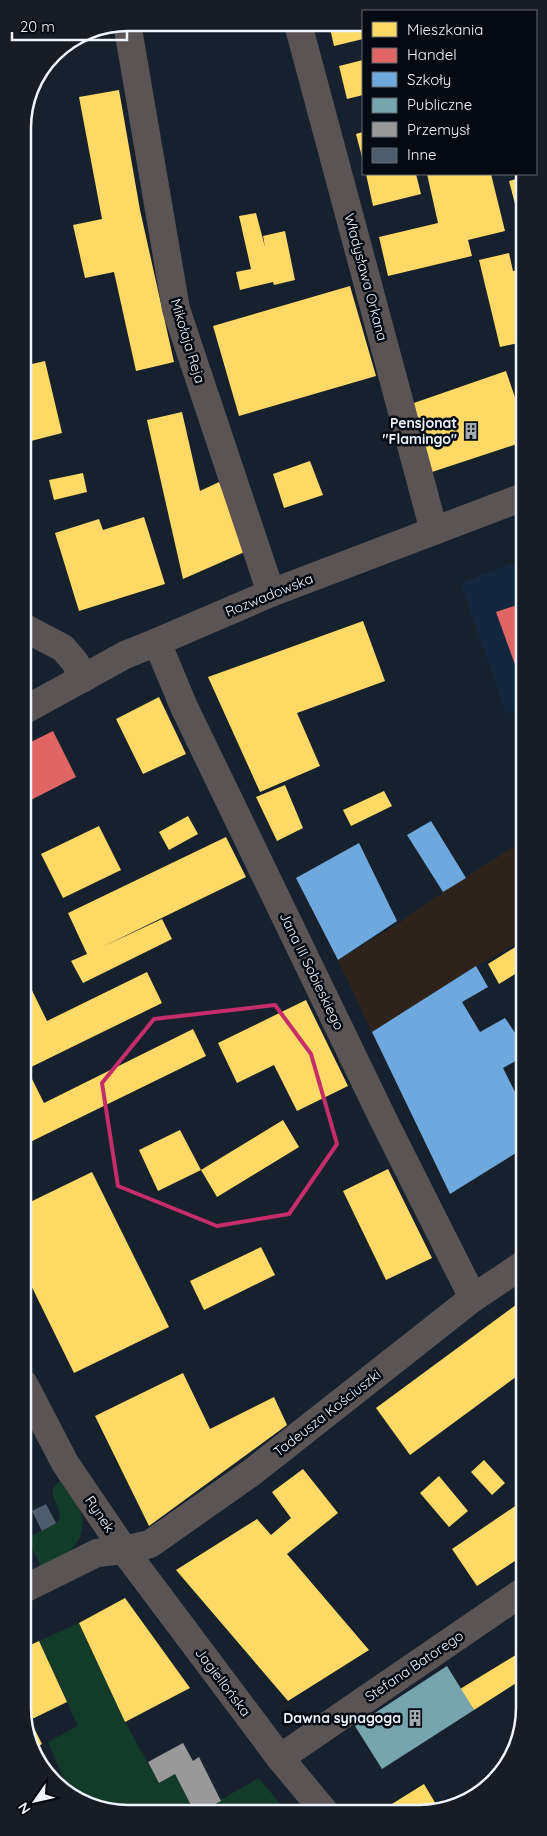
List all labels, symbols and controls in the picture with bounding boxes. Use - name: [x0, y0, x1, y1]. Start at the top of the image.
- scale bar: [12, 10, 128, 42]
- legend: [362, 10, 537, 175]
- text: 20 m: [20, 17, 55, 36]
- text: Mieszkania: [407, 20, 483, 39]
- text: Handel: [407, 45, 457, 64]
- text: Szkoły: [407, 70, 451, 89]
- text: Publiczne: [407, 95, 472, 114]
- text: Przemysł: [407, 120, 470, 139]
- text: Inne: [407, 145, 437, 164]
- street label: Władysława Orkana: [340, 211, 392, 343]
- street label: Mikołaja Reja: [167, 297, 209, 385]
- place label: Pensjonat "Flamingo": [383, 414, 457, 448]
- building icon: Pensjonat "Flamingo": [461, 421, 481, 441]
- street label: Rozwadowska: [222, 569, 316, 621]
- street label: Jana III Sobieskiego: [276, 909, 348, 1033]
- street label: Tadeusza Kościuszki: [270, 1365, 384, 1461]
- street label: Rynek: [81, 1492, 119, 1536]
- street label: Stefana Batorego: [361, 1626, 467, 1706]
- street label: Jagiellońska: [191, 1644, 255, 1720]
- building icon: Dawna synagoga: [405, 1708, 425, 1728]
- place label: Dawna synagoga: [283, 1709, 401, 1727]
- north arrow: [10, 1776, 60, 1826]
- text: N: [14, 1799, 35, 1818]

